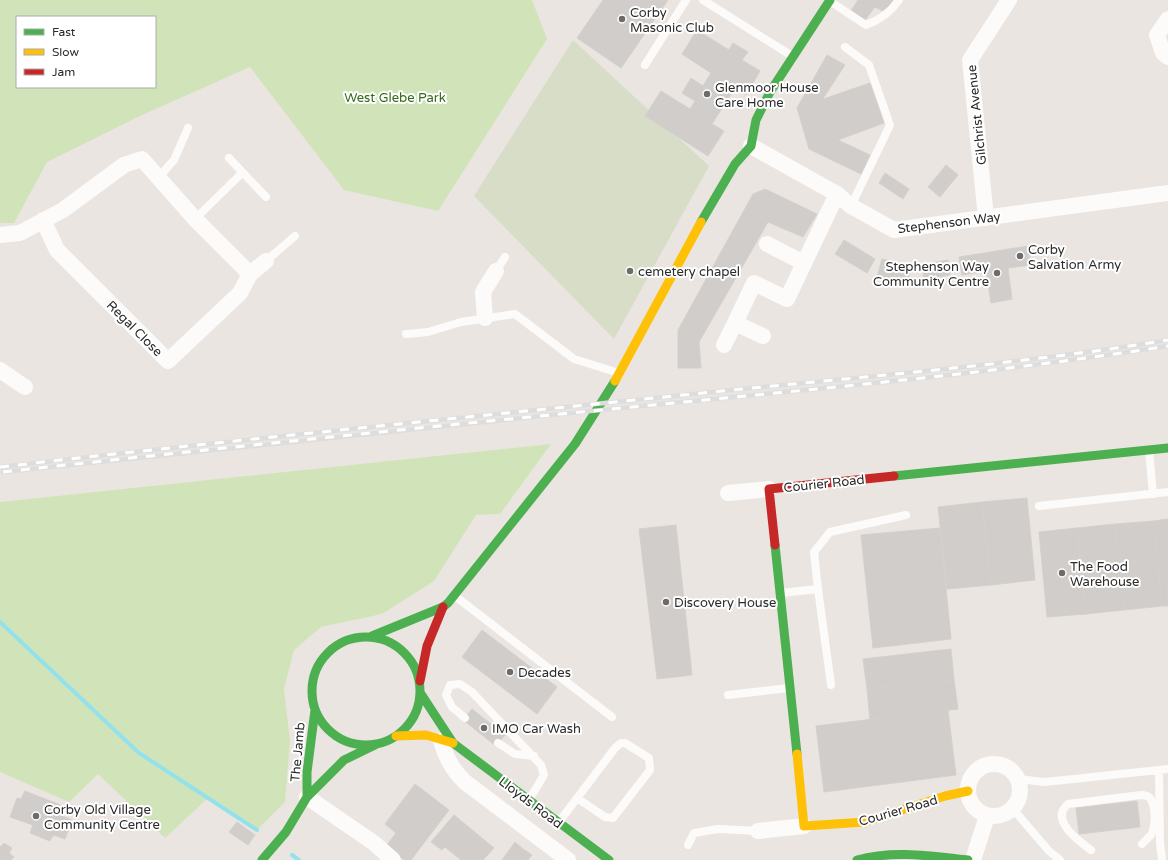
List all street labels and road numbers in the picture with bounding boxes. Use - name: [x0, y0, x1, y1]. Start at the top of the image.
- street label: Gilchrist Avenue: [964, 64, 990, 166]
- street label: Stephenson Way: [897, 209, 1002, 237]
- street label: Regal Close: [103, 297, 166, 360]
- street label: Courier Road: [783, 472, 865, 496]
- street label: The Jamb: [287, 722, 309, 783]
- street label: Lloyds Road: [495, 774, 566, 832]
- street label: Courier Road: [857, 792, 940, 830]

